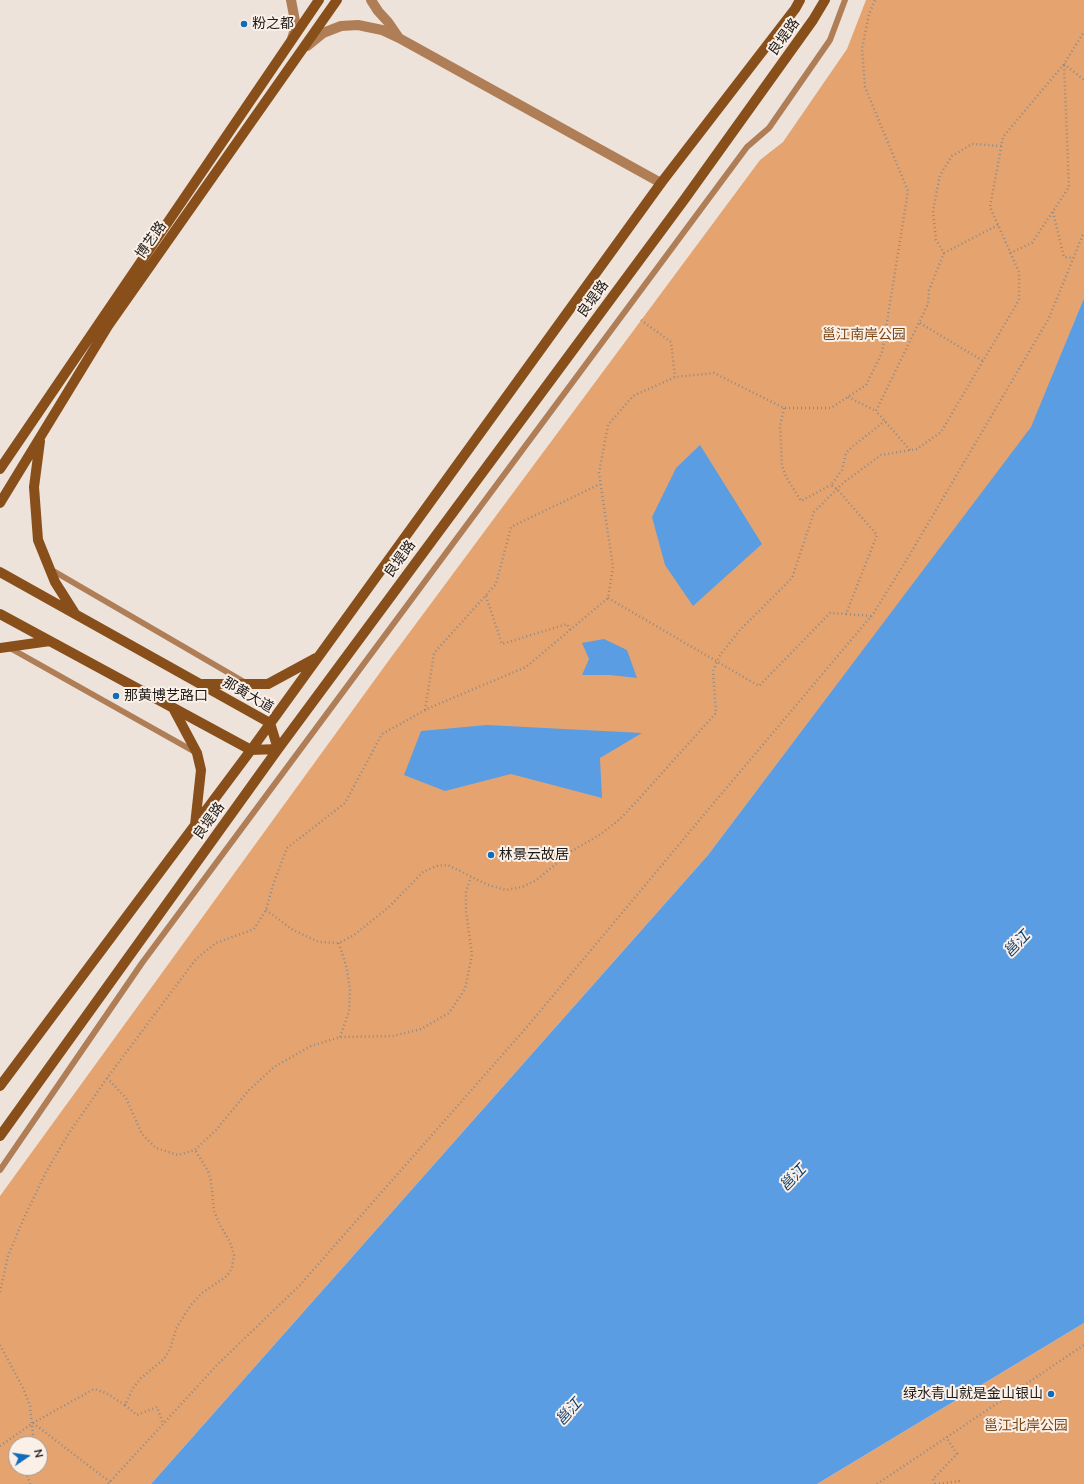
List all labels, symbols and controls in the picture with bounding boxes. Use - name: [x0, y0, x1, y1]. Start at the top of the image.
- street label: 良堤路: [765, 15, 803, 59]
- place label: 粉之都: [252, 16, 294, 32]
- marker: 粉之都: [239, 19, 249, 29]
- street label: 博艺路: [132, 218, 170, 262]
- street label: 良堤路: [574, 277, 612, 321]
- park label: 邕江南岸公园: [822, 327, 906, 343]
- street label: 良堤路: [381, 537, 419, 581]
- street label: 那黄大道: [220, 674, 276, 716]
- place label: 那黄博艺路口: [124, 688, 208, 704]
- marker: 那黄博艺路口: [111, 691, 121, 701]
- street label: 良堤路: [190, 799, 228, 843]
- place label: 林景云故居: [499, 847, 569, 863]
- marker: 林景云故居: [486, 850, 496, 860]
- water label: 邕江: [1000, 927, 1034, 961]
- water label: 邕江: [776, 1161, 810, 1195]
- place label: 绿水青山就是金山银山: [903, 1386, 1043, 1402]
- marker: 绿水青山就是金山银山: [1046, 1389, 1056, 1399]
- water label: 邕江: [552, 1395, 586, 1429]
- park label: 邕江北岸公园: [984, 1418, 1068, 1434]
- north arrow: [8, 1436, 48, 1476]
- text: N: [31, 1448, 46, 1459]

